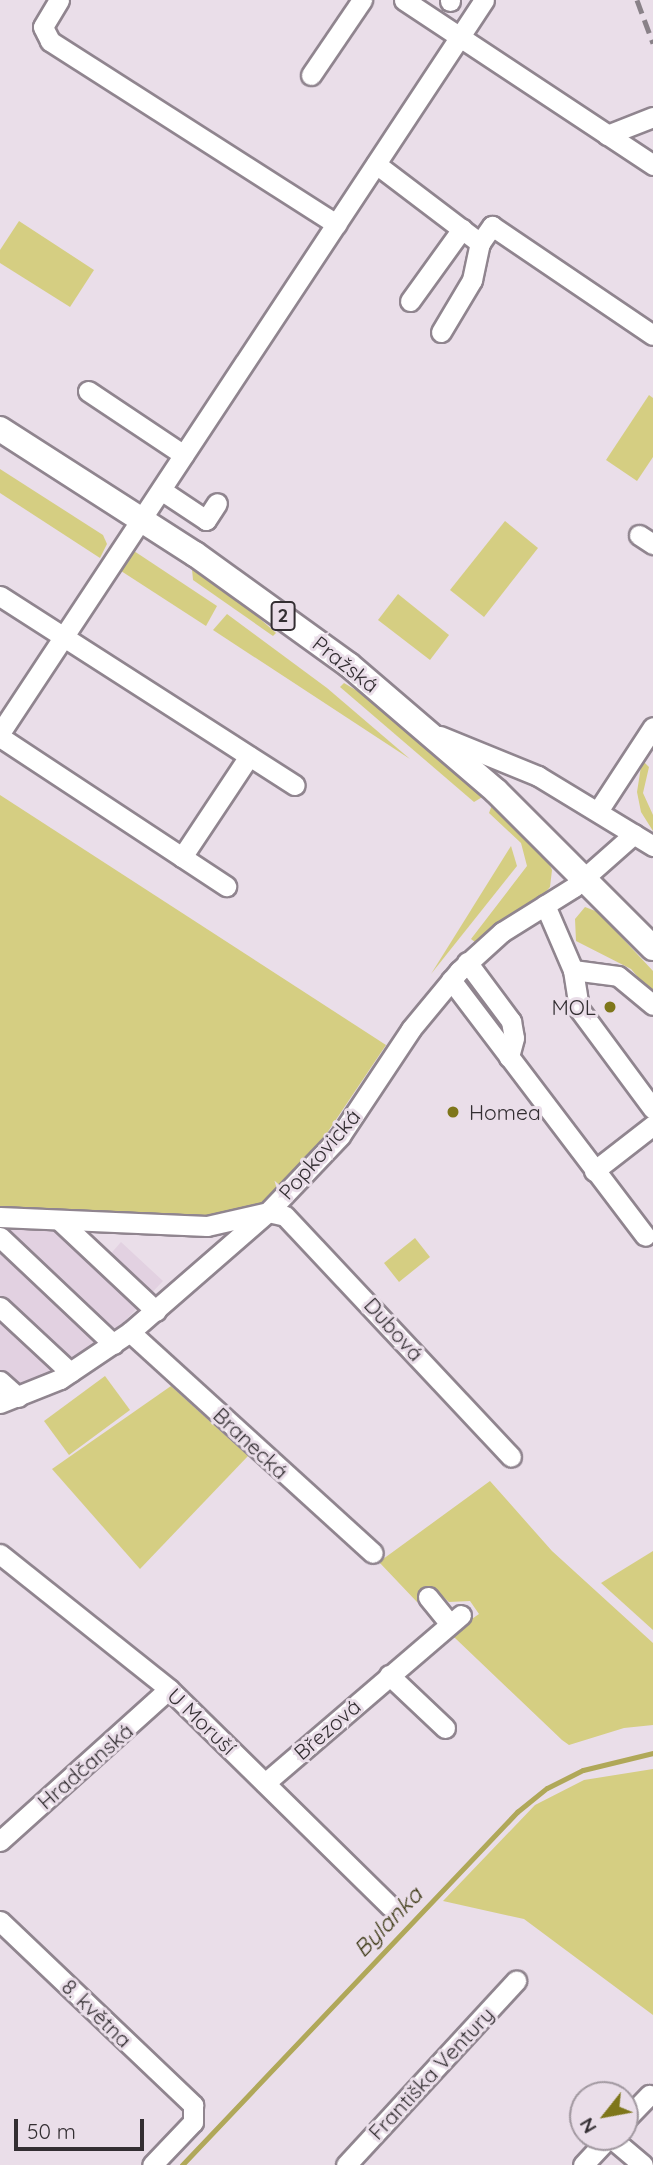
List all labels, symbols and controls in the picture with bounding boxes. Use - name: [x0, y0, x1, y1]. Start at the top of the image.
- road number: 2: [269, 600, 297, 632]
- street label: Pražská: [308, 630, 384, 698]
- place label: MOL: [551, 994, 596, 1020]
- marker: MOL: [602, 999, 618, 1015]
- place label: Homea: [469, 1099, 541, 1125]
- marker: Homea: [443, 1102, 463, 1122]
- street label: Popkovická: [273, 1104, 365, 1204]
- street label: Dubová: [359, 1292, 429, 1366]
- street label: Branecká: [208, 1402, 294, 1484]
- street label: U Moruší: [163, 1682, 241, 1760]
- street label: Březová: [289, 1693, 365, 1765]
- street label: Hradčanská: [32, 1718, 138, 1814]
- water label: Bylanka: [348, 1881, 428, 1963]
- street label: 8. května: [57, 1974, 137, 2052]
- street label: Františka Ventury: [363, 2001, 499, 2145]
- north arrow: [569, 2081, 639, 2151]
- scale bar: [18, 2106, 147, 2150]
- text: N: [574, 2114, 602, 2138]
- text: 50 m: [27, 2118, 76, 2144]

